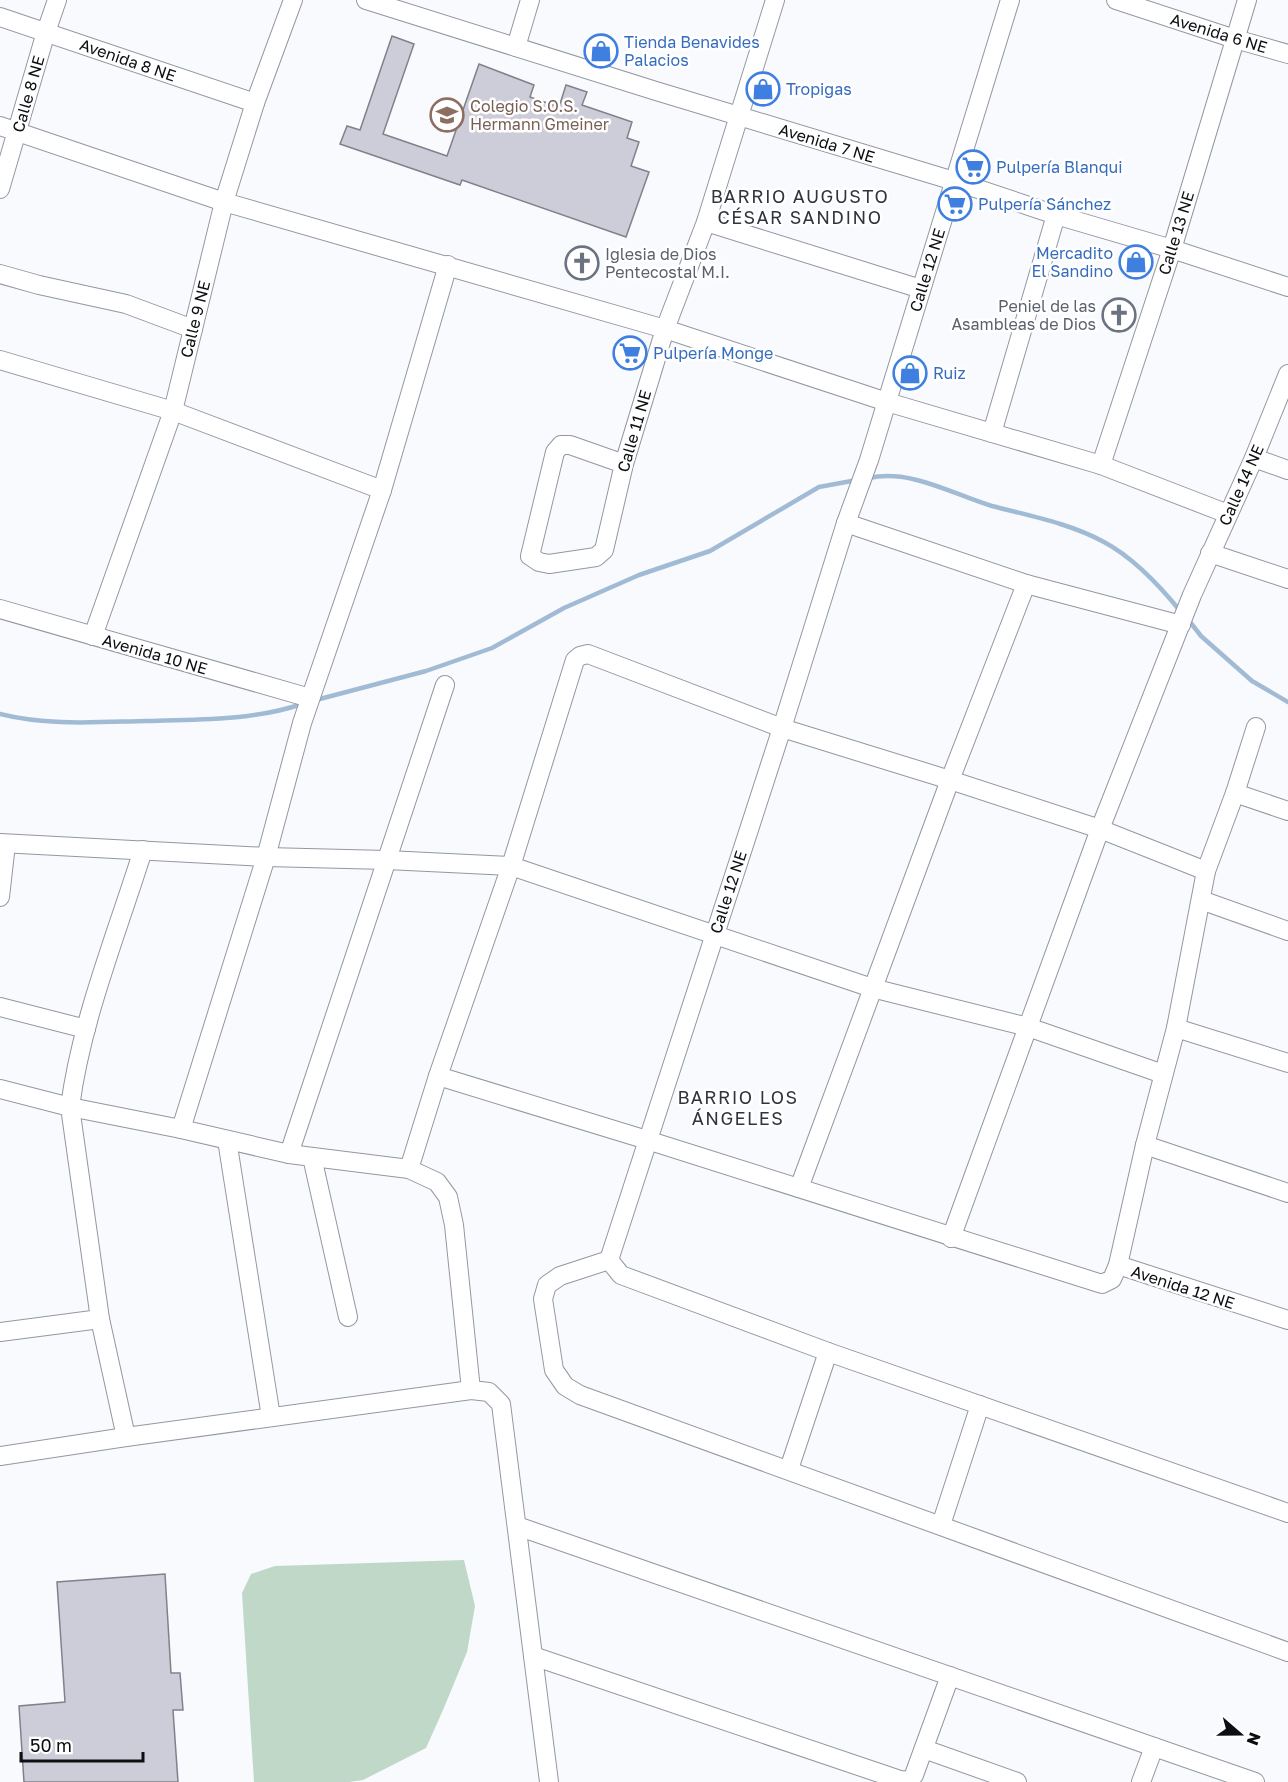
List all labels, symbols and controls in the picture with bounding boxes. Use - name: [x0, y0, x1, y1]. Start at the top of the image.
- street label: Avenida 6 NE: [1168, 9, 1270, 57]
- place label: Tienda Benavides Palacios: [624, 32, 760, 70]
- shop icon: Tienda Benavides Palacios: [583, 33, 619, 69]
- street label: Avenida 8 NE: [77, 34, 179, 86]
- street label: Calle 8 NE: [8, 53, 48, 135]
- shop icon: Tropigas: [745, 71, 781, 107]
- place label: Tropigas: [786, 79, 852, 99]
- place label: Colegio S.O.S. Hermann Gmeiner: [470, 96, 609, 134]
- school or university icon: Colegio S.O.S. Hermann Gmeiner: [429, 97, 465, 133]
- street label: Avenida 7 NE: [777, 119, 877, 167]
- supermarket icon: Pulpería Blanqui: [955, 149, 991, 185]
- place label: Pulpería Blanqui: [996, 157, 1123, 177]
- district label: BARRIO AUGUSTO CÉSAR SANDINO: [711, 185, 889, 228]
- supermarket icon: Pulpería Sánchez: [937, 186, 973, 222]
- street label: Calle 13 NE: [1154, 189, 1198, 277]
- place label: Pulpería Sánchez: [978, 194, 1111, 214]
- street label: Calle 12 NE: [905, 226, 949, 314]
- place label: Mercadito El Sandino: [1031, 243, 1113, 281]
- place label: Iglesia de Dios Pentecostal M.I.: [605, 244, 730, 282]
- shop icon: Mercadito El Sandino: [1118, 244, 1154, 280]
- church icon: Iglesia de Dios Pentecostal M.I.: [564, 245, 600, 281]
- street label: Calle 9 NE: [176, 278, 214, 360]
- place label: Peniel de las Asambleas de Dios: [951, 296, 1096, 334]
- church icon: Peniel de las Asambleas de Dios: [1101, 297, 1137, 333]
- supermarket icon: Pulpería Monge: [612, 335, 648, 371]
- place label: Pulpería Monge: [653, 343, 773, 363]
- shop icon: Ruiz: [892, 355, 928, 391]
- place label: Ruiz: [933, 363, 966, 383]
- street label: Calle 11 NE: [613, 388, 655, 474]
- street label: Calle 14 NE: [1214, 441, 1268, 529]
- street label: Avenida 10 NE: [100, 629, 210, 679]
- street label: Calle 12 NE: [705, 848, 751, 936]
- district label: BARRIO LOS ÁNGELES: [677, 1086, 799, 1129]
- street label: Avenida 12 NE: [1129, 1261, 1237, 1313]
- north arrow: [1210, 1704, 1270, 1764]
- scale bar: [21, 1725, 142, 1763]
- text: N: [1243, 1730, 1266, 1748]
- text: 50 m: [30, 1734, 72, 1756]

